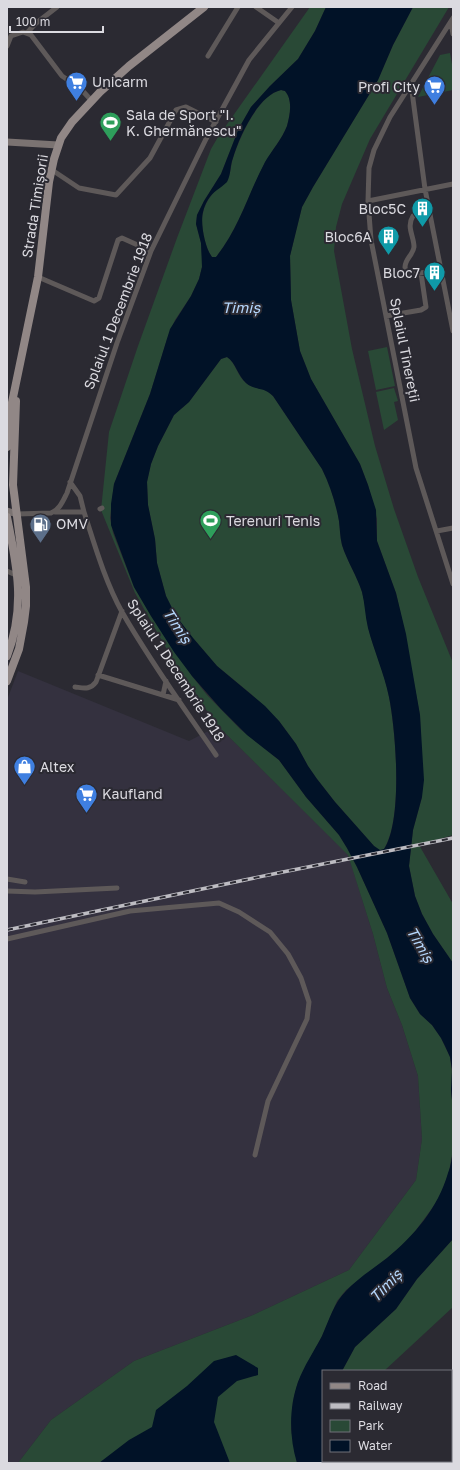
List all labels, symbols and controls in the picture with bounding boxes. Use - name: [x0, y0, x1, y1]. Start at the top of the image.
- scale bar: [10, 8, 103, 34]
- text: 100 m: [16, 14, 50, 29]
- supermarket icon: Unicarm: [63, 69, 89, 102]
- place label: Unicarm: [92, 73, 148, 90]
- supermarket icon: Profi City: [422, 74, 448, 107]
- place label: Profi City: [358, 78, 420, 95]
- place label: Sala de Sport "I. K. Ghermănescu": [126, 106, 241, 139]
- sports icon: Sala de Sport "I. K. Ghermănescu": [98, 110, 124, 143]
- street label: Strada Timișorii: [18, 153, 51, 259]
- building icon: Bloc5C: [409, 196, 435, 229]
- place label: Bloc5C: [359, 200, 406, 217]
- building icon: Bloc6A: [375, 224, 401, 257]
- place label: Bloc6A: [324, 228, 373, 245]
- street label: Splaiul 1 Decembrie 1918: [80, 230, 155, 392]
- building icon: Bloc7: [422, 260, 448, 293]
- place label: Bloc7: [383, 264, 420, 281]
- street label: Splaiul Tinereții: [387, 296, 424, 403]
- water label: Timiș: [222, 298, 261, 317]
- sports icon: Terenuri Tenis: [197, 508, 223, 541]
- fuel station icon: OMV: [28, 511, 54, 544]
- place label: Terenuri Tenis: [226, 512, 320, 529]
- place label: OMV: [56, 515, 88, 532]
- street label: Splaiul 1 Decembrie 1918: [124, 595, 229, 744]
- water label: Timiș: [159, 604, 196, 648]
- shop icon: Altex: [11, 754, 37, 787]
- place label: Altex: [40, 758, 75, 775]
- supermarket icon: Kaufland: [73, 781, 99, 814]
- place label: Kaufland: [102, 785, 163, 802]
- water label: Timiș: [403, 923, 439, 967]
- water label: Timiș: [365, 1264, 407, 1306]
- legend: [322, 1370, 452, 1462]
- text: Road: [358, 1378, 387, 1393]
- text: Railway: [358, 1398, 403, 1413]
- text: Park: [358, 1418, 384, 1433]
- text: Water: [358, 1438, 392, 1453]

